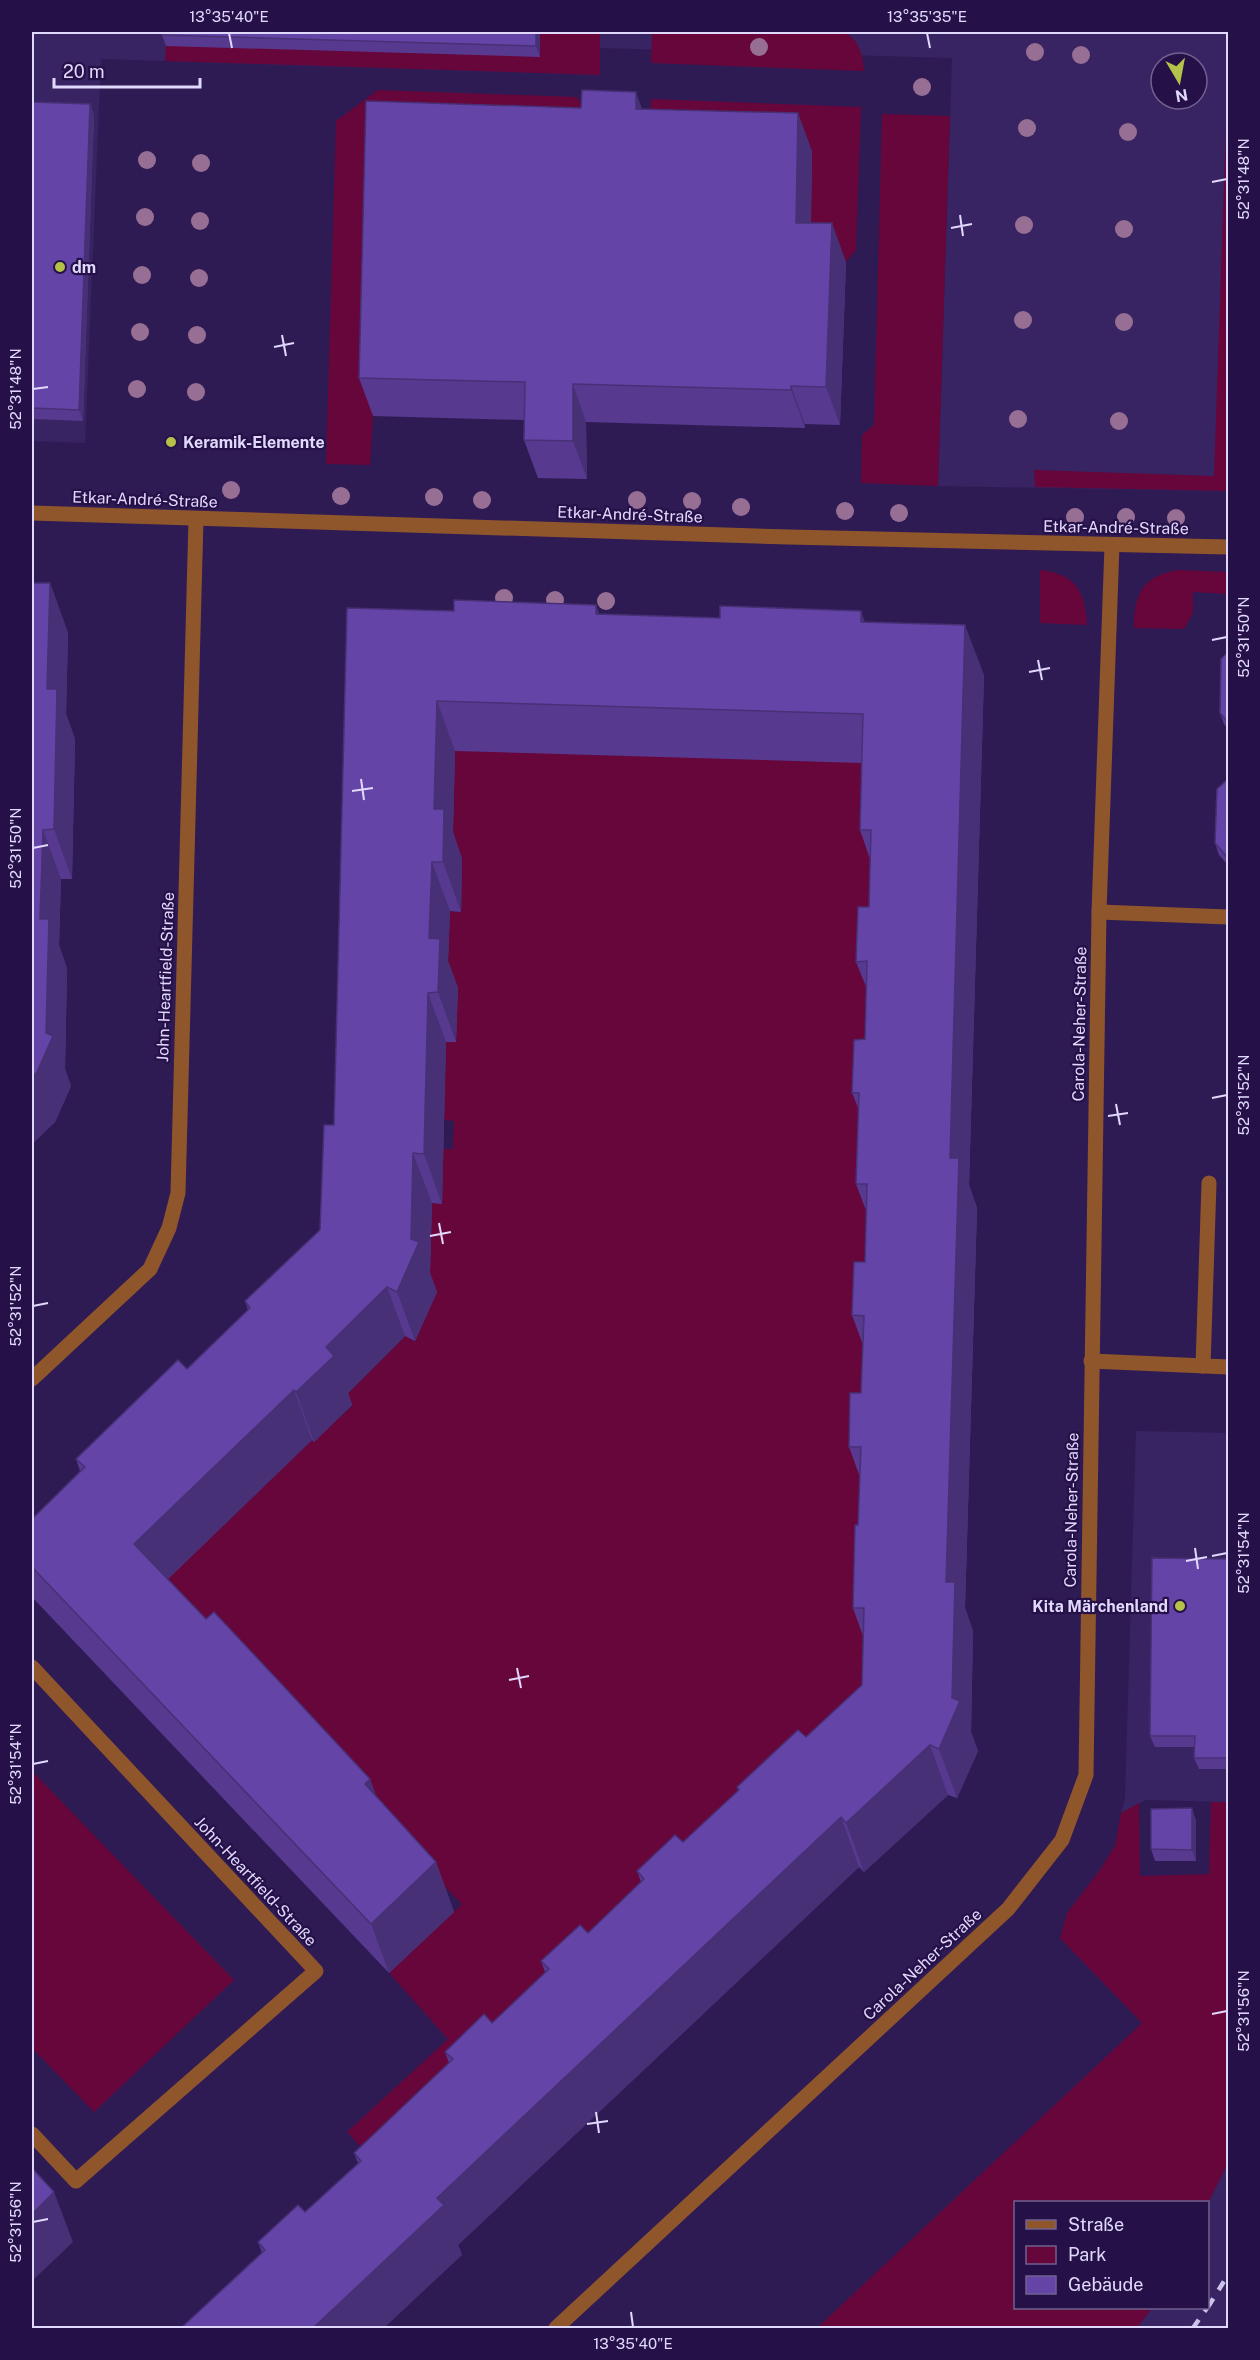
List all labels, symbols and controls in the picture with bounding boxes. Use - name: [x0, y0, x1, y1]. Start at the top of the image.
- text: 13°35'40"E: [189, 8, 269, 25]
- text: 13°35'35"E: [887, 8, 967, 25]
- scale bar: [54, 51, 200, 89]
- north arrow: [1149, 51, 1209, 111]
- text: 20 m: [63, 61, 105, 82]
- text: N: [1174, 85, 1189, 106]
- text: 52°31'48"N: [1235, 138, 1252, 220]
- place label: dm: [72, 258, 96, 277]
- marker: dm: [53, 260, 67, 274]
- text: 52°31'48"N: [7, 348, 24, 430]
- place label: Keramik-Elemente: [183, 433, 325, 452]
- marker: Keramik-Elemente: [164, 435, 178, 449]
- street label: Etkar-André-Straße: [72, 487, 218, 512]
- street label: Etkar-André-Straße: [557, 502, 703, 527]
- street label: Etkar-André-Straße: [1043, 517, 1189, 538]
- text: 52°31'50"N: [1235, 596, 1252, 678]
- text: 52°31'50"N: [7, 807, 24, 889]
- street label: John-Heartfield-Straße: [153, 892, 178, 1062]
- street label: Carola-Neher-Straße: [1069, 946, 1090, 1102]
- text: 52°31'52"N: [1235, 1054, 1252, 1136]
- text: 52°31'52"N: [7, 1265, 24, 1347]
- street label: Carola-Neher-Straße: [1061, 1432, 1082, 1588]
- text: 52°31'54"N: [1235, 1512, 1252, 1594]
- place label: Kita Märchenland: [1032, 1597, 1168, 1616]
- marker: Kita Märchenland: [1173, 1599, 1187, 1613]
- text: 52°31'54"N: [7, 1723, 24, 1805]
- street label: John-Heartfield-Straße: [191, 1813, 321, 1950]
- street label: Carola-Neher-Straße: [859, 1905, 985, 2024]
- text: 52°31'56"N: [1235, 1970, 1252, 2052]
- text: 52°31'56"N: [7, 2181, 24, 2263]
- legend: [1014, 2201, 1209, 2309]
- text: Straße: [1068, 2214, 1124, 2235]
- text: Park: [1068, 2244, 1106, 2265]
- text: Gebäude: [1068, 2274, 1143, 2295]
- text: 13°35'40"E: [593, 2335, 673, 2352]

